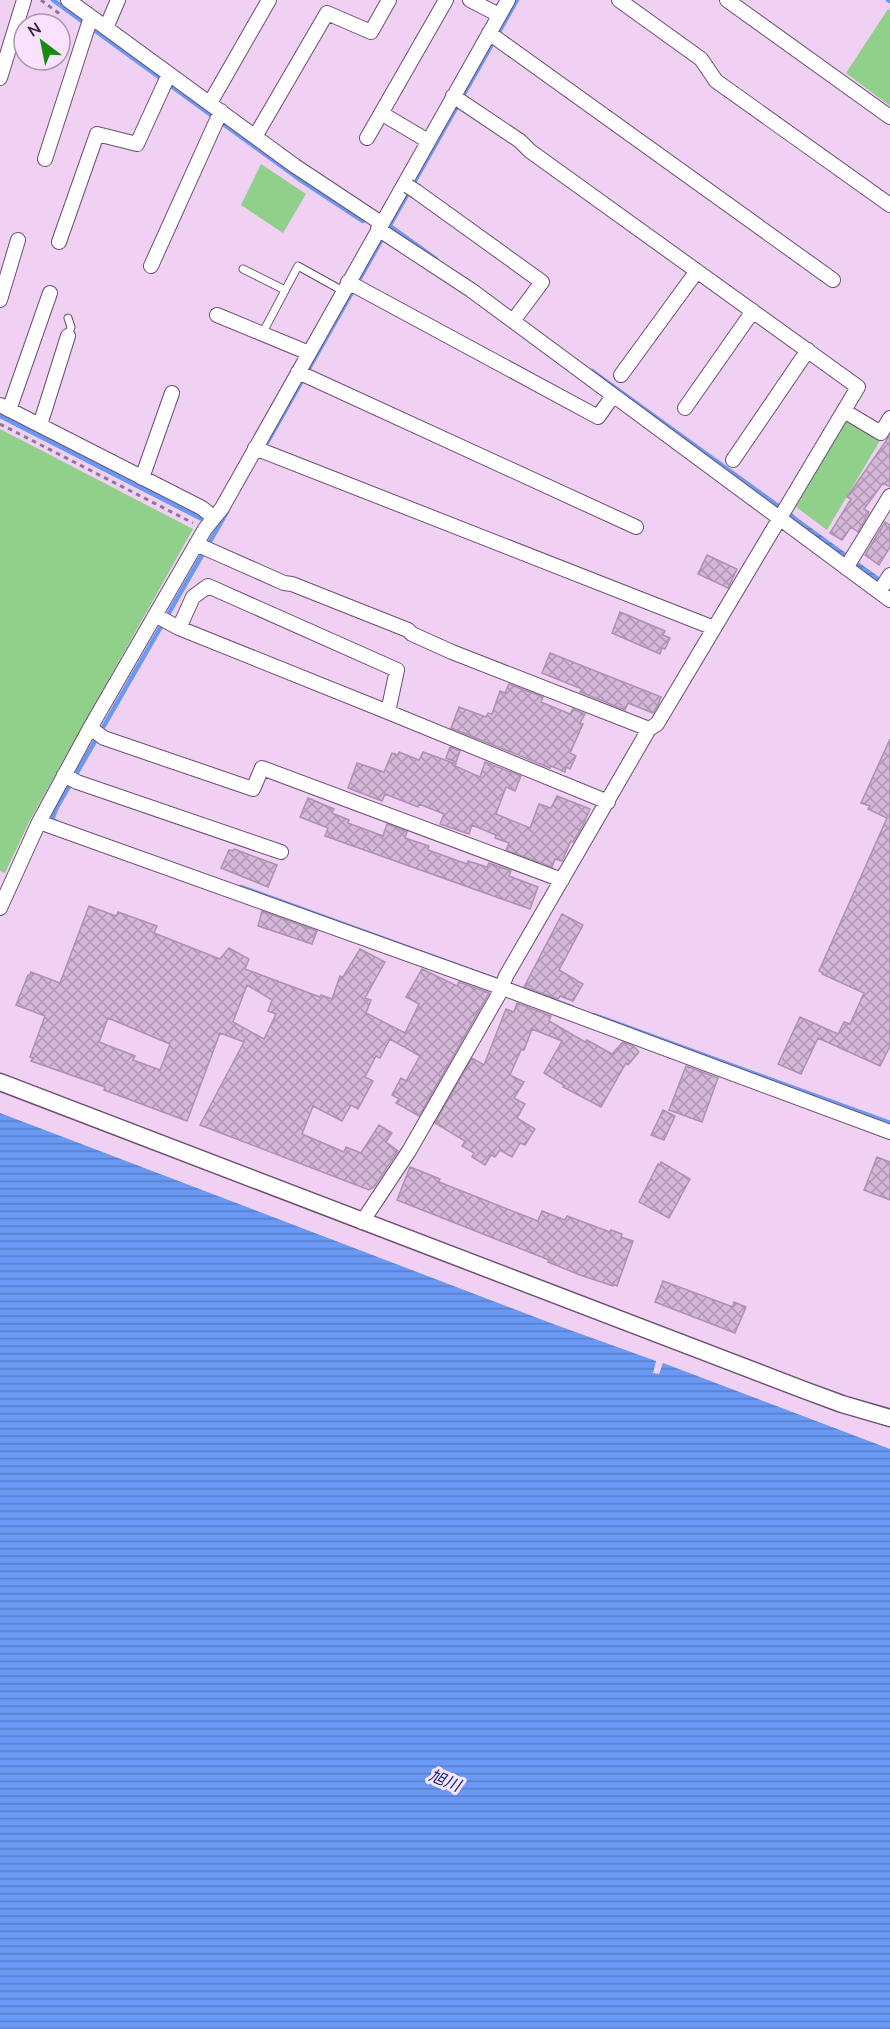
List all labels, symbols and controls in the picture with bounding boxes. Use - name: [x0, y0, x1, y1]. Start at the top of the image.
- north arrow: [12, 12, 72, 72]
- text: N: [24, 18, 45, 43]
- water label: 旭川: [426, 1765, 465, 1798]

